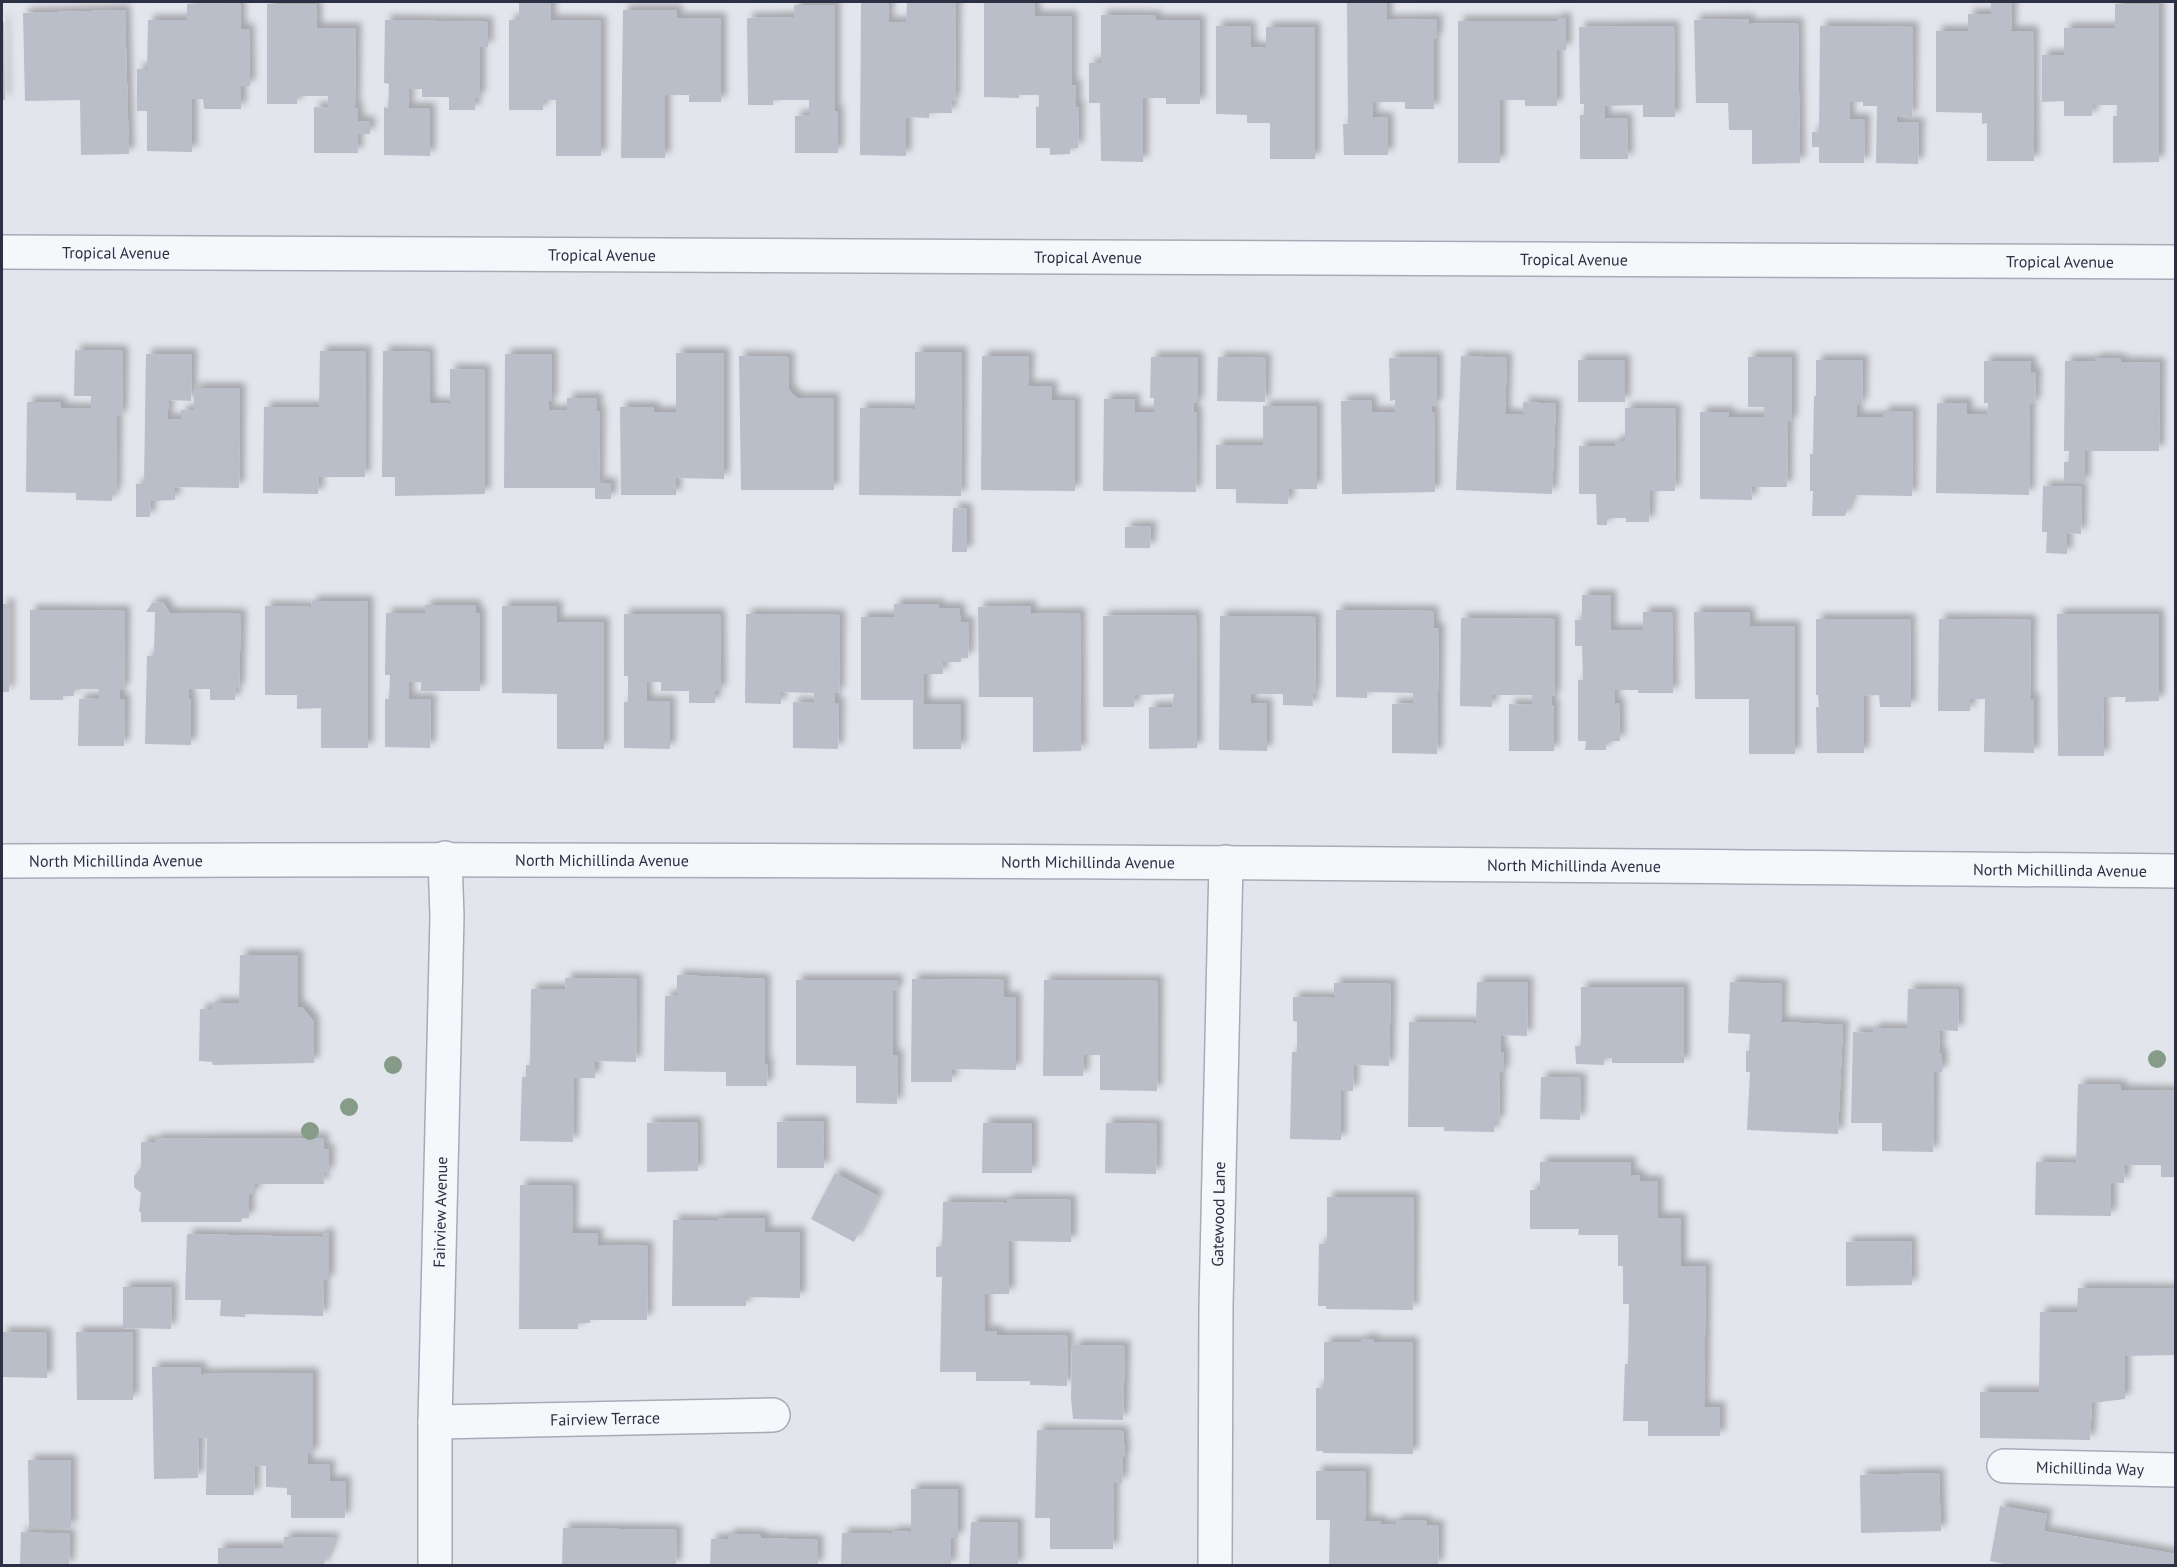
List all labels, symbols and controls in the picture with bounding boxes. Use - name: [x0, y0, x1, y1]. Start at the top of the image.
- street label: Tropical Avenue: [62, 242, 170, 263]
- street label: Tropical Avenue: [548, 245, 656, 265]
- street label: Tropical Avenue: [1034, 247, 1142, 267]
- street label: Tropical Avenue: [1520, 249, 1628, 269]
- street label: Tropical Avenue: [2006, 251, 2114, 272]
- street label: North Michillinda Avenue: [29, 850, 203, 871]
- street label: North Michillinda Avenue: [515, 850, 689, 870]
- street label: North Michillinda Avenue: [1001, 851, 1175, 872]
- street label: North Michillinda Avenue: [1487, 855, 1661, 876]
- street label: North Michillinda Avenue: [1973, 859, 2147, 881]
- street label: Fairview Avenue: [429, 1156, 451, 1268]
- street label: Gatewood Lane: [1207, 1161, 1229, 1267]
- street label: Fairview Terrace: [550, 1407, 660, 1430]
- street label: Michillinda Way: [2036, 1457, 2145, 1479]

